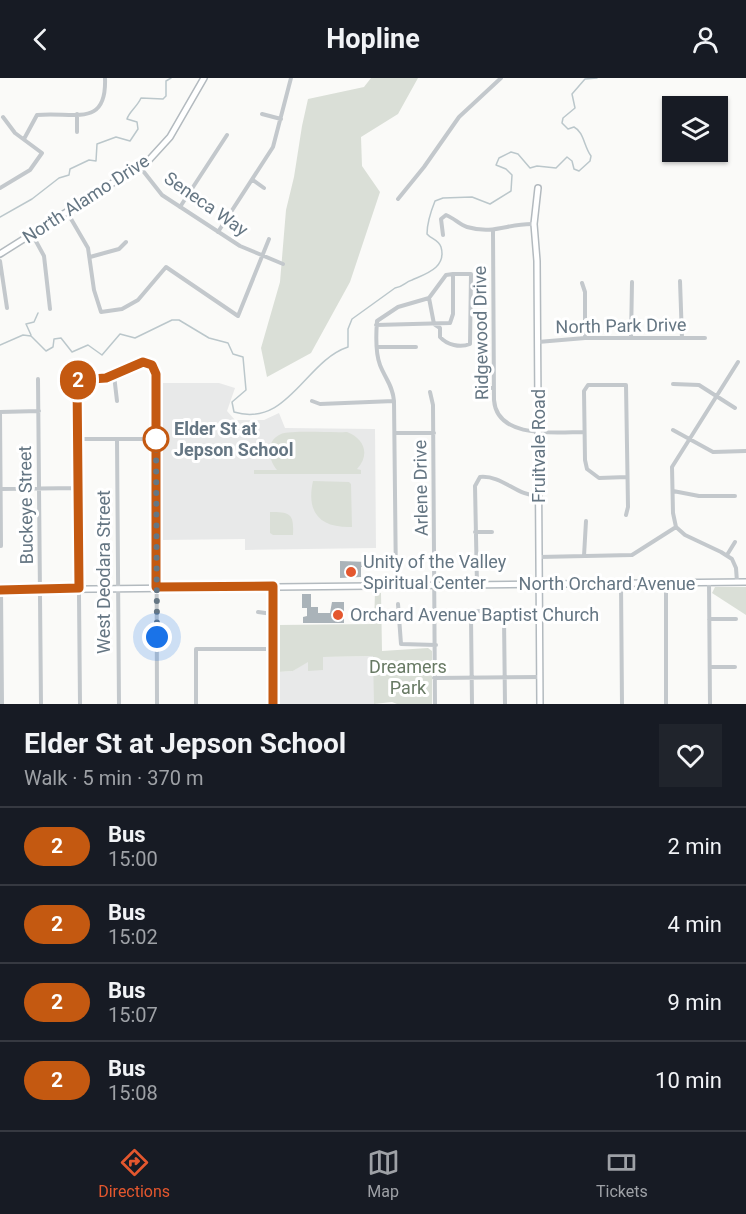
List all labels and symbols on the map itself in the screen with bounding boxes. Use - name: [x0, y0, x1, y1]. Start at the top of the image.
- street label: North Alamo Drive: [18, 150, 153, 247]
- street label: Seneca Way: [160, 167, 253, 240]
- street label: Ridgewood Drive: [469, 266, 492, 400]
- street label: North Park Drive: [555, 314, 687, 337]
- line badge: 2: [58, 360, 98, 400]
- street label: Fruitvale Road: [528, 389, 549, 503]
- place label: Elder St at Jepson School: [174, 418, 294, 460]
- marker: Elder St at Jepson School: [143, 426, 169, 452]
- street label: Arlene Drive: [409, 440, 432, 536]
- street label: Buckeye Street: [14, 445, 37, 565]
- street label: West Deodara Street: [93, 490, 114, 654]
- place label: Unity of the Valley Spiritual Center: [363, 551, 507, 593]
- marker: Unity of the Valley Spiritual Center: [344, 565, 358, 579]
- street label: North Orchard Avenue: [519, 573, 695, 594]
- place label: Orchard Avenue Baptist Church: [350, 604, 599, 625]
- marker: Orchard Avenue Baptist Church: [331, 608, 345, 622]
- your location: [142, 622, 172, 652]
- park label: Dreamers Park: [369, 656, 447, 698]

